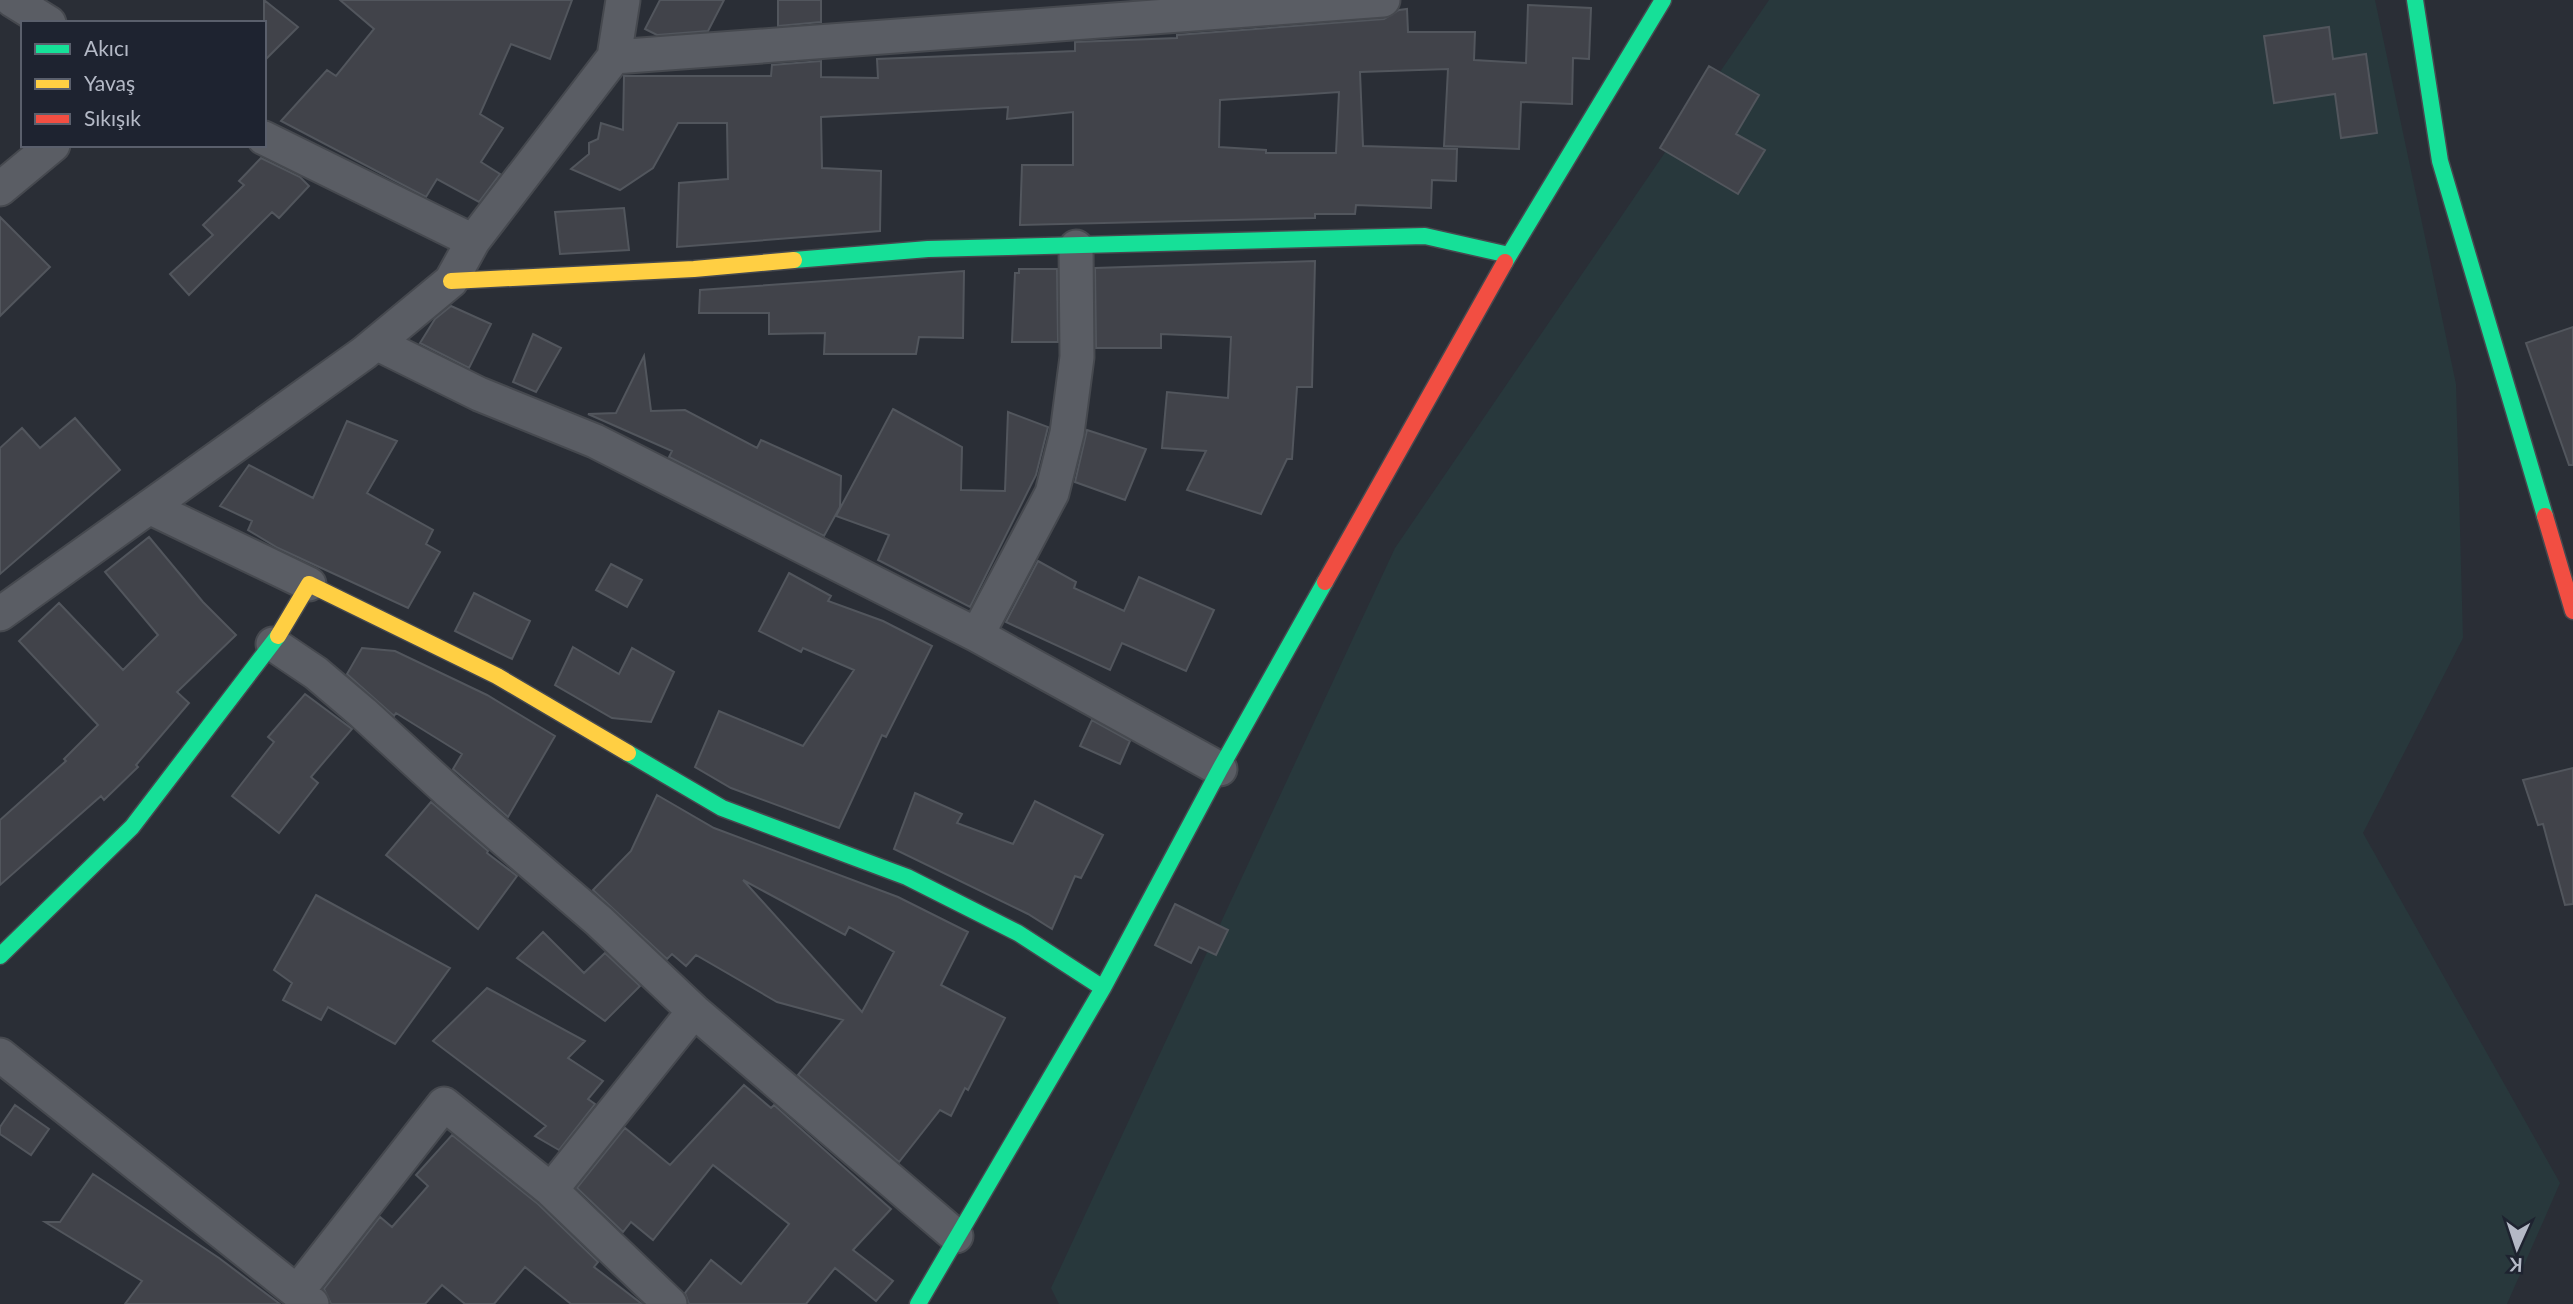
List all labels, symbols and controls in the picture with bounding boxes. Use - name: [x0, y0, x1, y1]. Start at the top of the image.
- legend: [21, 21, 266, 147]
- text: Akıcı: [84, 35, 129, 60]
- text: Yavaş: [84, 70, 135, 95]
- text: Sıkışık: [84, 105, 141, 130]
- north arrow: [2482, 1213, 2552, 1283]
- text: K: [2508, 1254, 2523, 1277]

